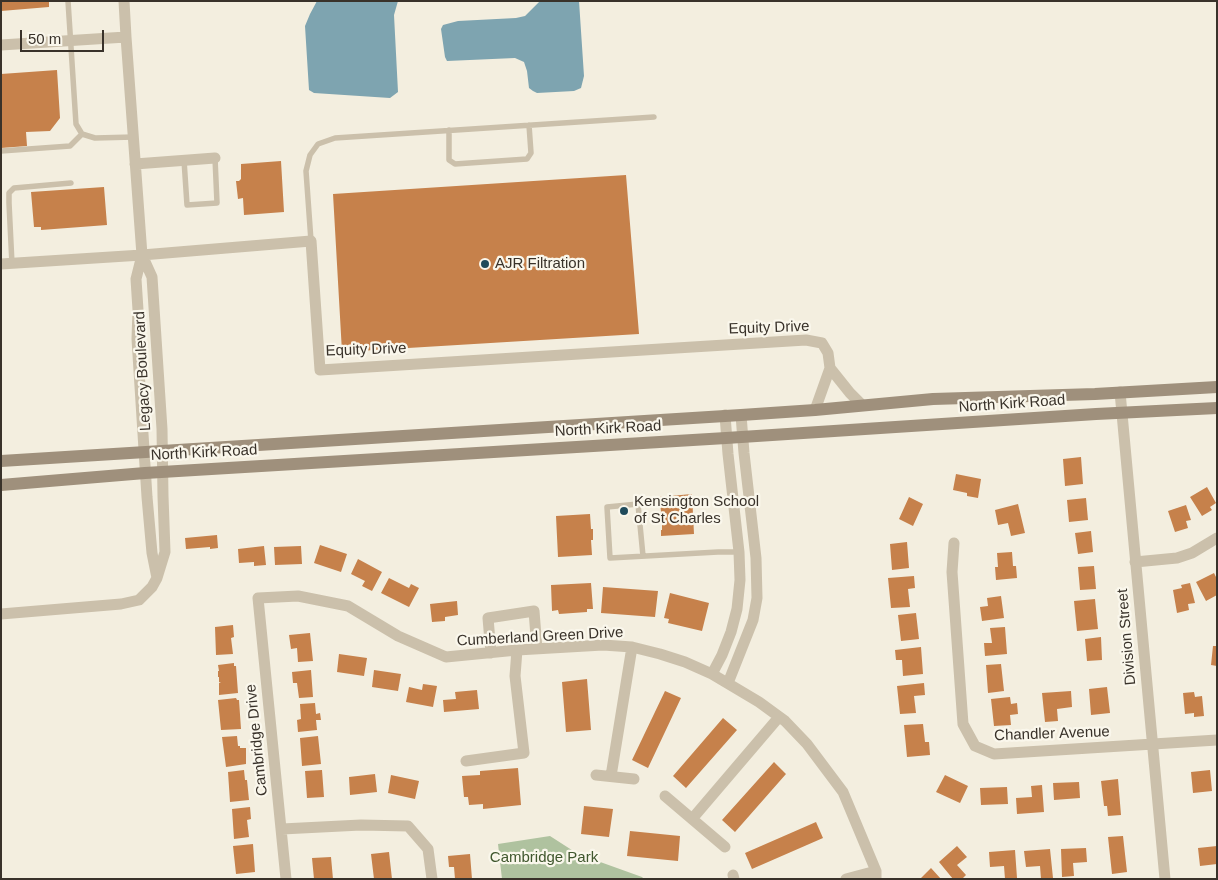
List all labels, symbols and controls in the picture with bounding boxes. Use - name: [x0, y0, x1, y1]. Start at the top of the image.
- scale bar: [22, 20, 106, 52]
- text: 50 m: [28, 30, 61, 47]
- place label: AJR Filtration: [495, 255, 585, 273]
- marker: AJR Filtration: [479, 258, 491, 270]
- street label: Legacy Boulevard: [131, 311, 155, 431]
- street label: Equity Drive: [728, 318, 810, 338]
- street label: Equity Drive: [325, 340, 407, 360]
- street label: North Kirk Road: [958, 391, 1066, 417]
- street label: North Kirk Road: [554, 417, 662, 441]
- street label: North Kirk Road: [150, 441, 258, 465]
- place label: Kensington School of St Charles: [634, 493, 759, 528]
- marker: Kensington School of St Charles: [618, 505, 630, 517]
- street label: Division Street: [1114, 588, 1140, 686]
- street label: Cumberland Green Drive: [456, 624, 624, 650]
- street label: Cambridge Drive: [242, 683, 272, 797]
- street label: Chandler Avenue: [994, 723, 1110, 745]
- park label: Cambridge Park: [490, 849, 598, 867]

